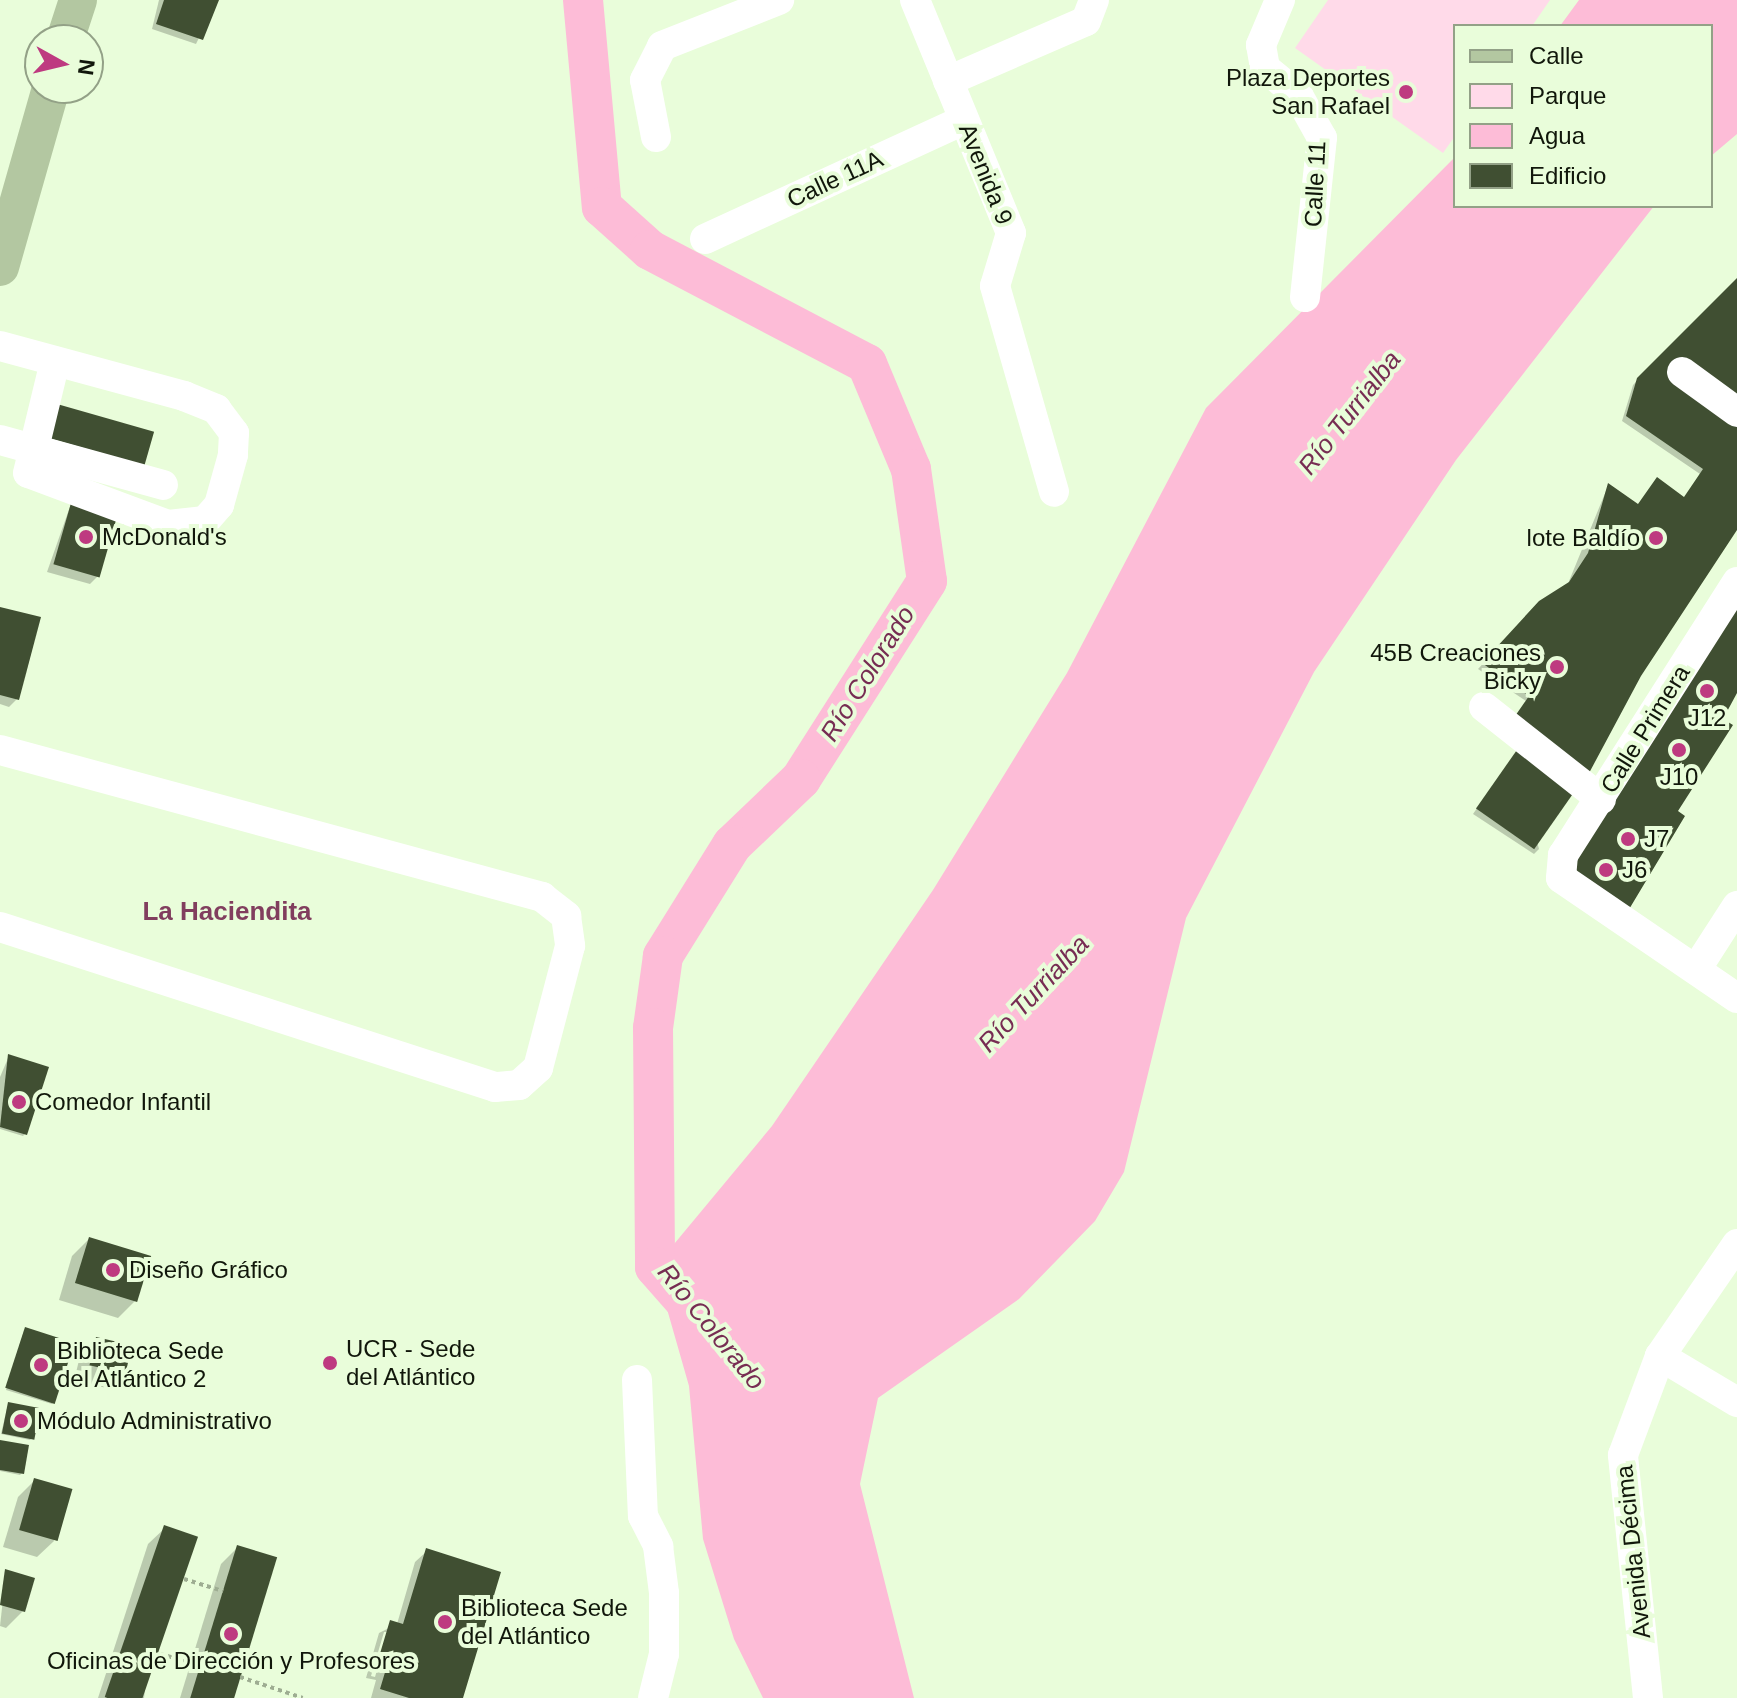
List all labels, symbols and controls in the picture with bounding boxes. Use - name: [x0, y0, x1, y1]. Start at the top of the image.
- north arrow: [24, 24, 104, 104]
- legend: [1453, 24, 1713, 208]
- text: Calle: [1529, 42, 1584, 69]
- text: N: [73, 58, 100, 77]
- place label: Plaza Deportes San Rafael: [1226, 64, 1390, 120]
- text: Parque: [1529, 82, 1606, 109]
- marker: Plaza Deportes San Rafael: [1397, 83, 1415, 101]
- street label: Avenida 9: [953, 119, 1019, 229]
- text: Agua: [1529, 122, 1585, 149]
- street label: Calle 11: [1298, 140, 1332, 228]
- street label: Calle 11A: [783, 144, 887, 214]
- text: Edificio: [1529, 162, 1606, 189]
- water label: Río Turrialba: [1292, 345, 1408, 481]
- place label: McDonald's: [102, 523, 227, 551]
- place label: lote Baldío: [1527, 524, 1640, 552]
- marker: McDonald's: [77, 528, 95, 546]
- marker: lote Baldío: [1647, 529, 1665, 547]
- water label: Río Colorado: [814, 601, 922, 747]
- place label: 45B Creaciones Bicky: [1370, 639, 1541, 695]
- marker: 45B Creaciones Bicky: [1548, 658, 1566, 676]
- street label: Calle Primera: [1594, 660, 1696, 798]
- marker: J12: [1698, 682, 1716, 700]
- place label: J12: [1688, 704, 1726, 732]
- marker: J10: [1670, 741, 1688, 759]
- place label: J10: [1660, 763, 1698, 791]
- place label: J7: [1644, 825, 1669, 853]
- marker: J7: [1619, 830, 1637, 848]
- place label: J6: [1622, 856, 1647, 884]
- marker: J6: [1597, 861, 1615, 879]
- district label: La Haciendita: [142, 896, 312, 928]
- water label: Río Turrialba: [972, 929, 1096, 1059]
- place label: Comedor Infantil: [35, 1088, 211, 1116]
- marker: Comedor Infantil: [10, 1093, 28, 1111]
- place label: Diseño Gráfico: [129, 1256, 288, 1284]
- water label: Río Colorado: [651, 1258, 771, 1396]
- marker: Diseño Gráfico: [104, 1261, 122, 1279]
- place label: UCR - Sede del Atlántico: [346, 1335, 477, 1391]
- place label: Biblioteca Sede del Atlántico 2: [57, 1337, 224, 1393]
- marker: UCR - Sede del Atlántico: [321, 1354, 339, 1372]
- marker: Biblioteca Sede del Atlántico 2: [32, 1356, 50, 1374]
- place label: Módulo Administrativo: [37, 1407, 273, 1435]
- marker: Módulo Administrativo: [12, 1412, 30, 1430]
- street label: Avenida Décima: [1610, 1464, 1656, 1640]
- place label: Biblioteca Sede del Atlántico: [461, 1594, 628, 1650]
- marker: Biblioteca Sede del Atlántico: [436, 1613, 454, 1631]
- marker: Oficinas de Dirección y Profesores: [222, 1625, 240, 1643]
- place label: Oficinas de Dirección y Profesores: [47, 1647, 415, 1675]

